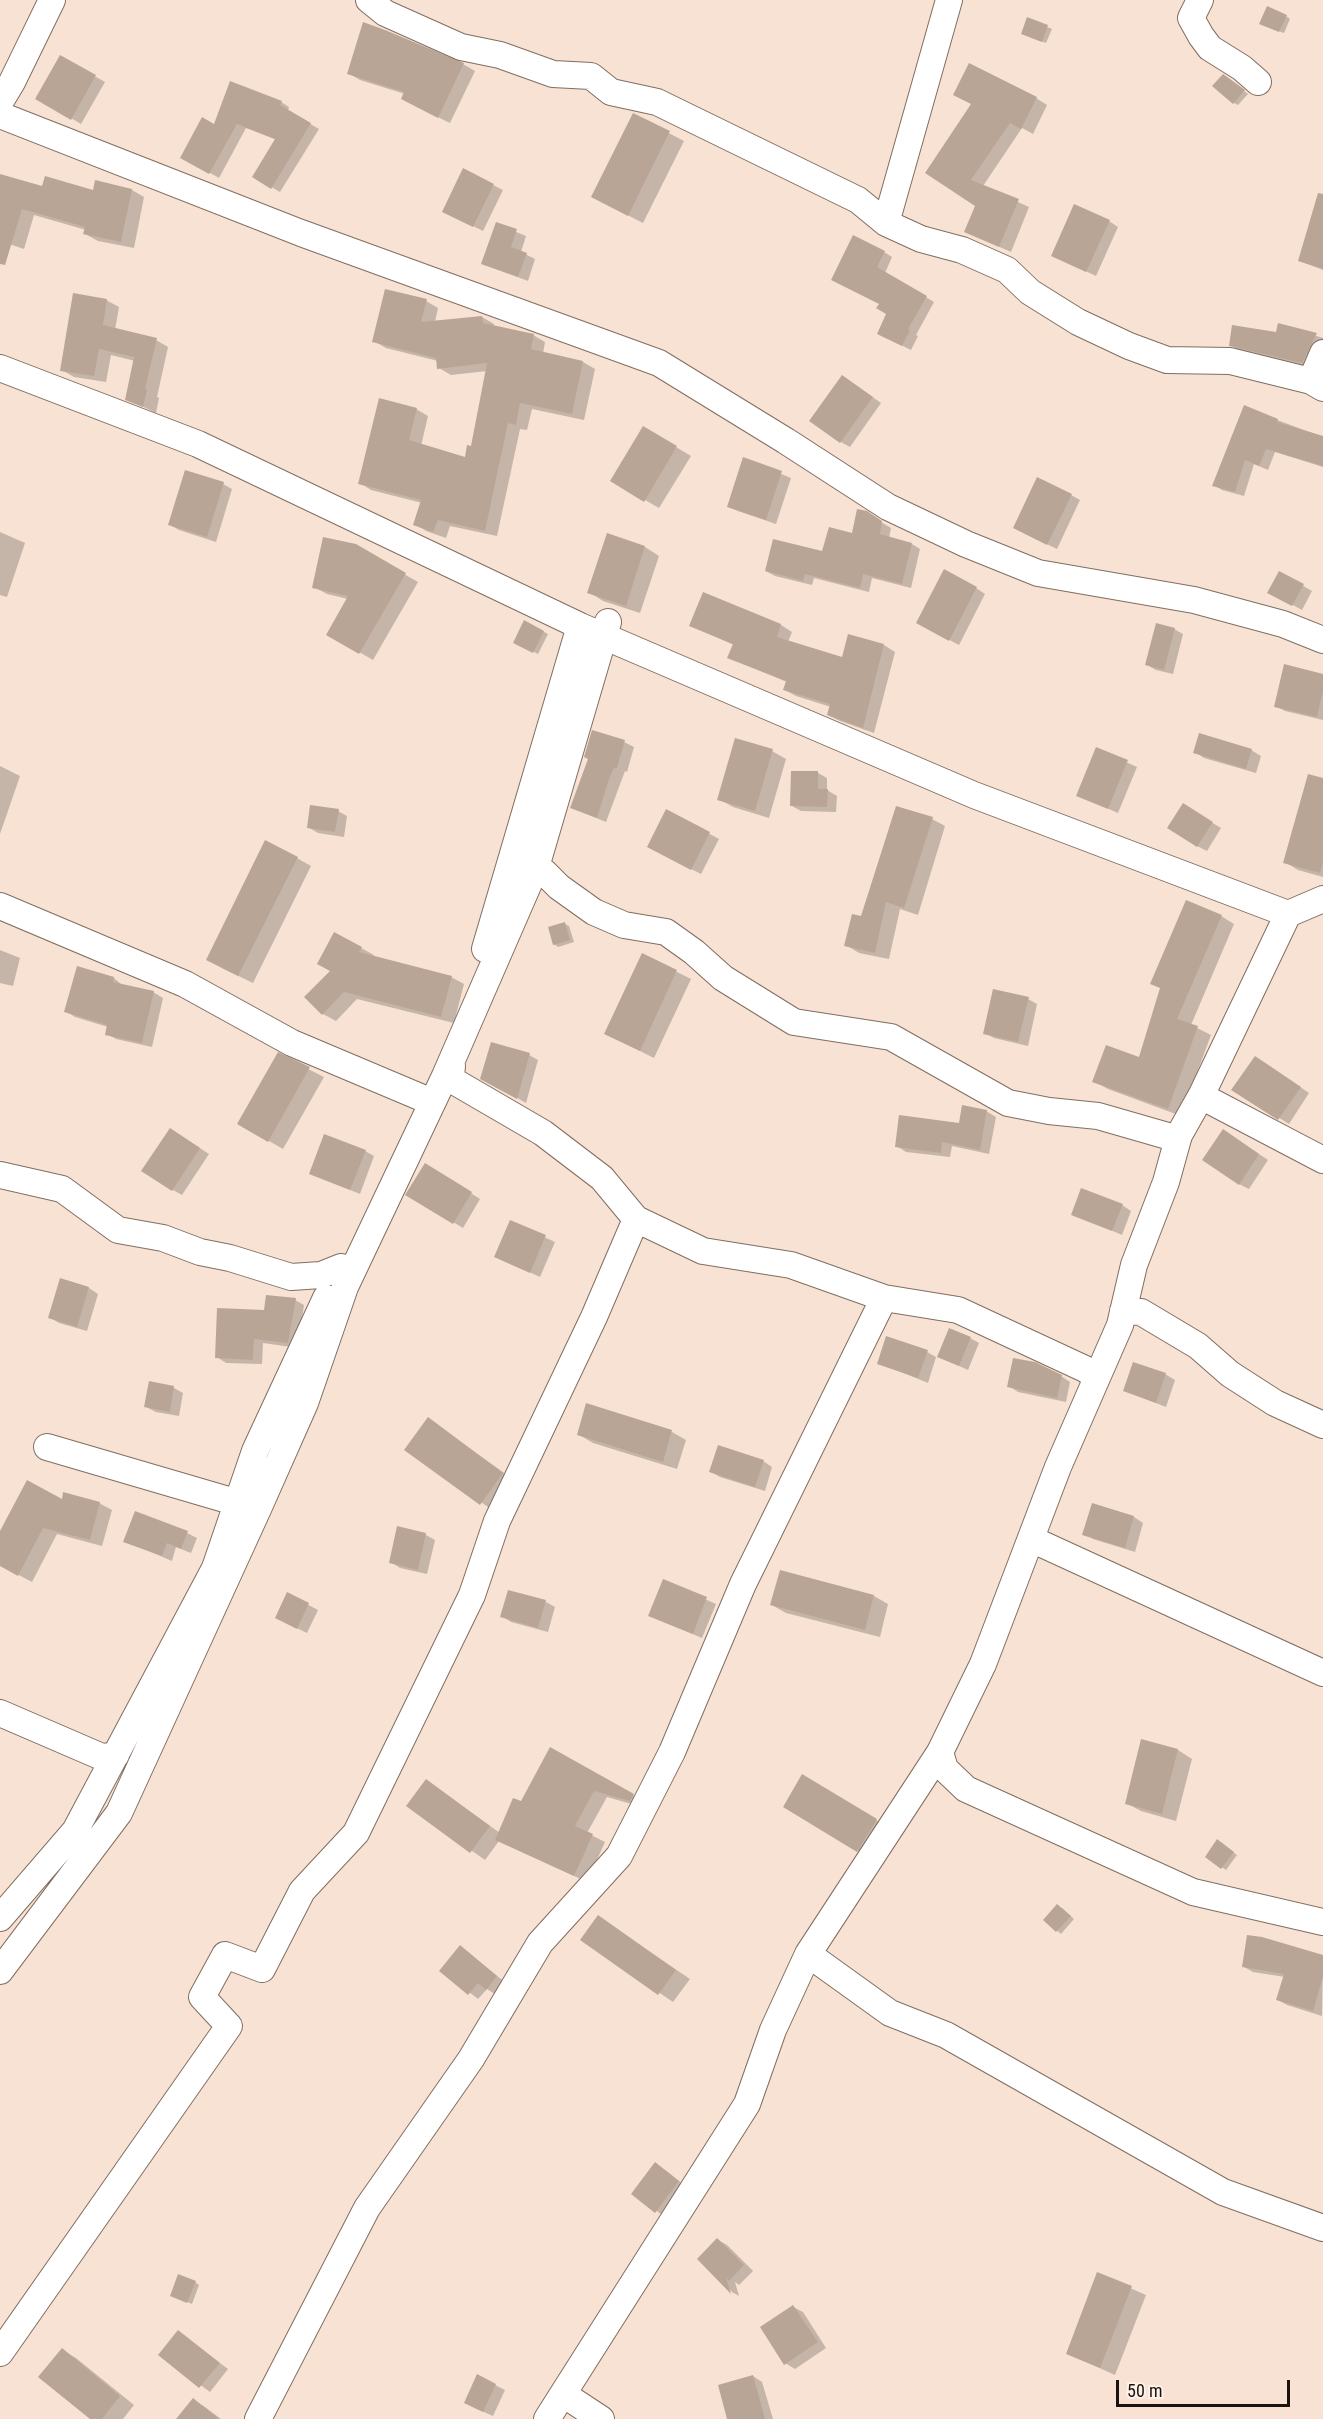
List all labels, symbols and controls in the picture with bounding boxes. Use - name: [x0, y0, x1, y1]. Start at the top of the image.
- scale bar: [1119, 2368, 1293, 2406]
- text: 50 m: [1127, 2380, 1162, 2401]

